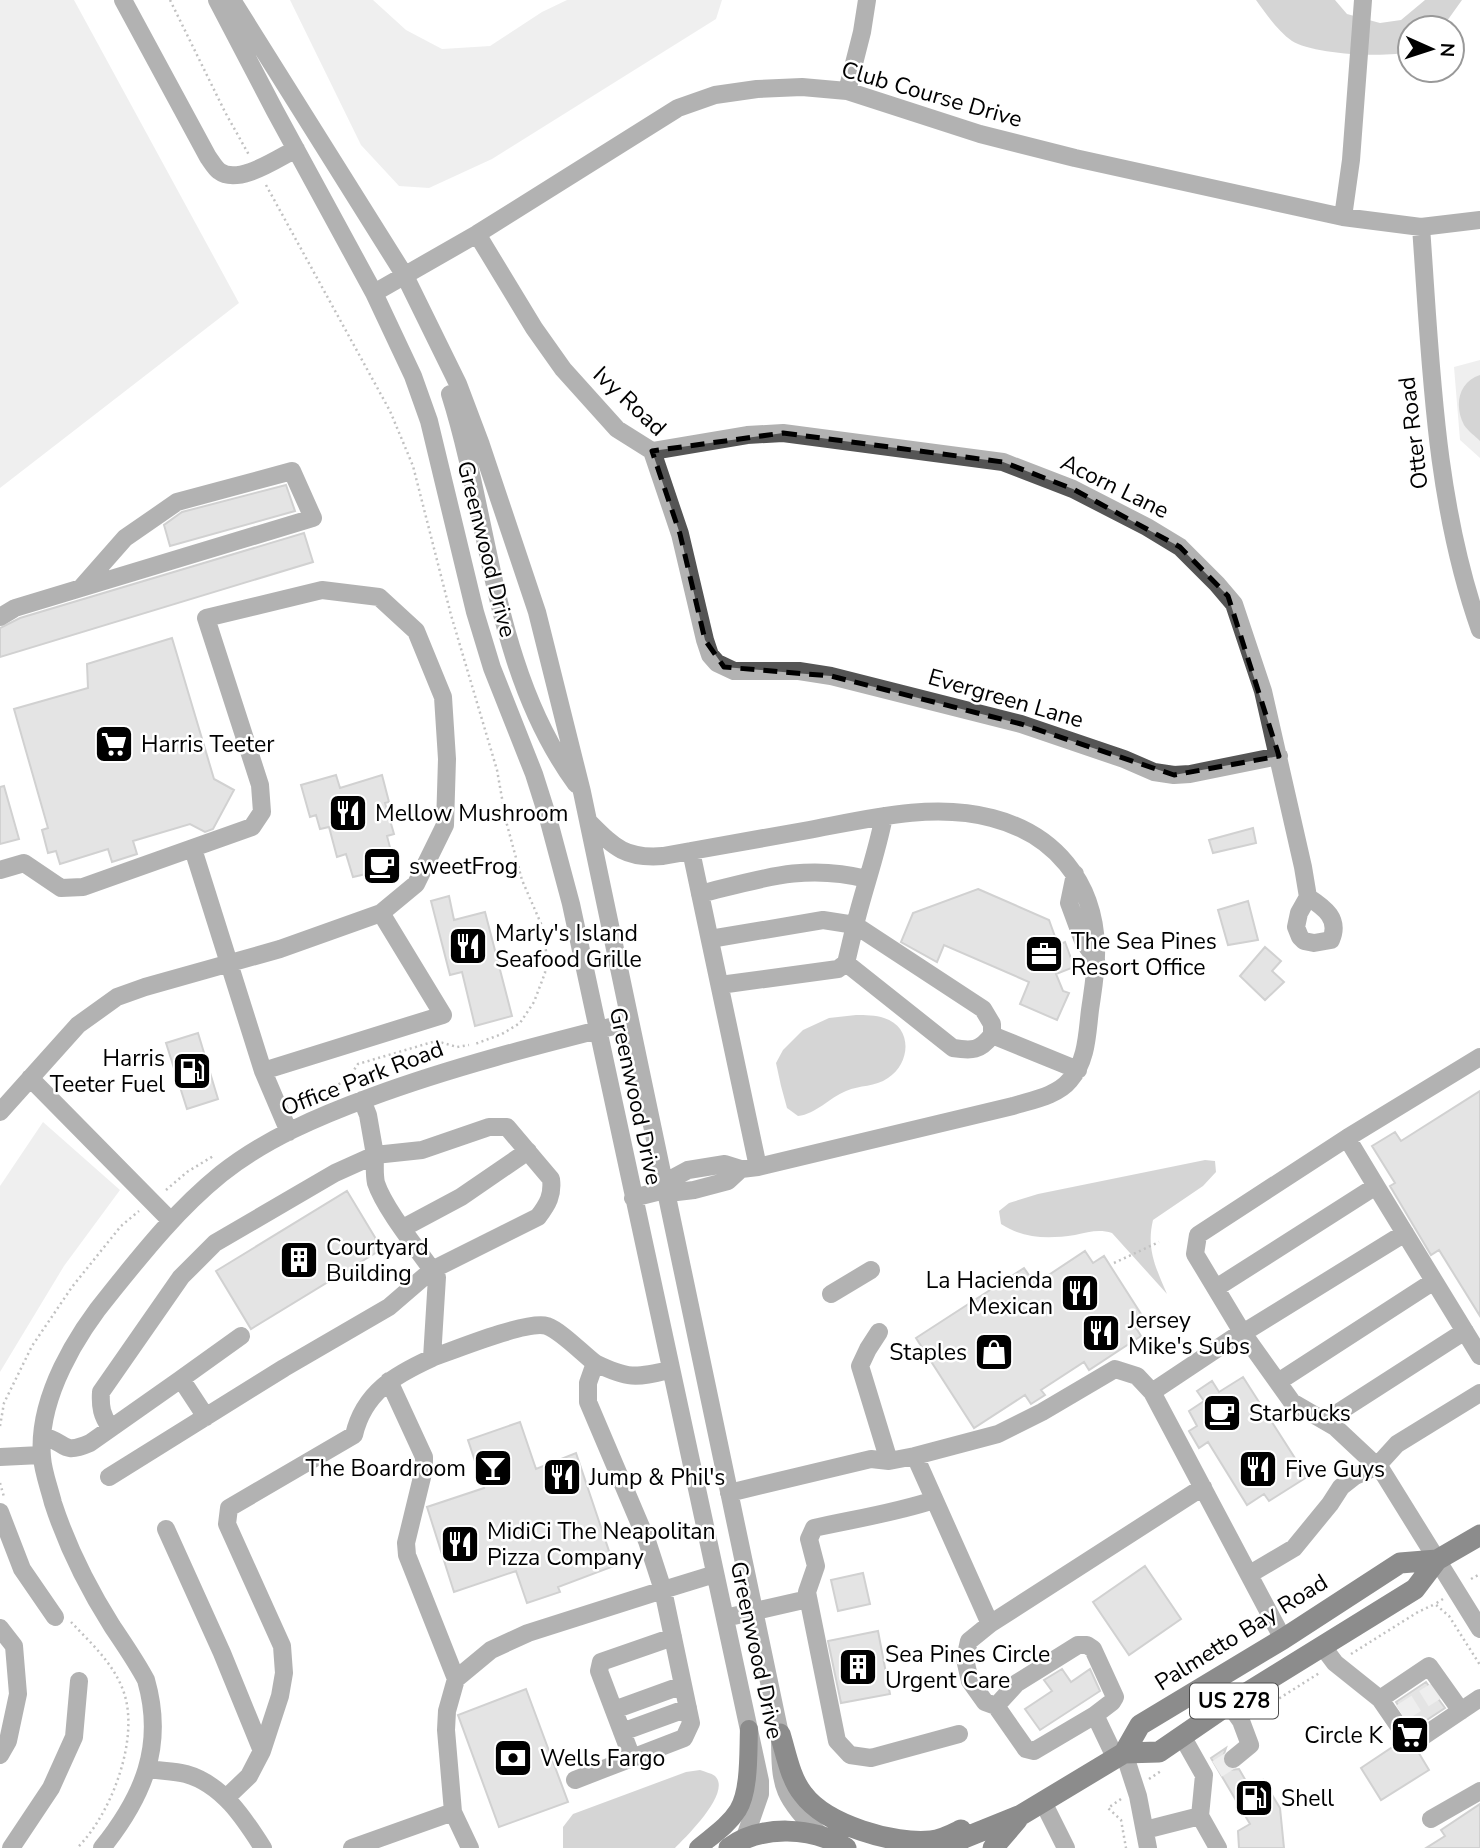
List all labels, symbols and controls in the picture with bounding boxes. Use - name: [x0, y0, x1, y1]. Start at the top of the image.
- north arrow: [1396, 14, 1466, 84]
- text: N: [1434, 42, 1460, 58]
- street label: Club Course Drive: [838, 54, 1026, 135]
- street label: Ivy Road: [586, 360, 673, 443]
- street label: Otter Road: [1391, 375, 1436, 491]
- street label: Acorn Lane: [1055, 447, 1174, 526]
- street label: Greenwood Drive: [450, 458, 523, 641]
- street label: Evergreen Lane: [925, 662, 1087, 735]
- supermarket icon: Harris Teeter: [93, 723, 135, 765]
- place label: Harris Teeter: [141, 729, 275, 760]
- restaurant icon: Mellow Mushroom: [327, 792, 369, 834]
- place label: Mellow Mushroom: [375, 798, 568, 829]
- cafe icon: sweetFrog: [361, 845, 403, 887]
- place label: sweetFrog: [409, 851, 518, 882]
- place label: Marly's Island Seafood Grille: [495, 918, 642, 975]
- restaurant icon: Marly's Island Seafood Grille: [447, 925, 489, 967]
- place label: The Sea Pines Resort Office: [1071, 926, 1217, 983]
- office icon: The Sea Pines Resort Office: [1023, 933, 1065, 975]
- street label: Greenwood Drive: [602, 1004, 669, 1188]
- street label: Office Park Road: [276, 1033, 448, 1124]
- place label: Harris Teeter Fuel: [50, 1043, 165, 1100]
- fuel station icon: Harris Teeter Fuel: [171, 1050, 213, 1092]
- place label: Courtyard Building: [326, 1232, 429, 1289]
- building icon: Courtyard Building: [278, 1239, 320, 1281]
- place label: La Hacienda Mexican: [926, 1265, 1053, 1322]
- restaurant icon: La Hacienda Mexican: [1059, 1272, 1101, 1314]
- place label: Jersey Mike's Subs: [1127, 1305, 1250, 1362]
- restaurant icon: Jersey Mike's Subs: [1080, 1312, 1122, 1354]
- shop icon: Staples: [973, 1331, 1015, 1373]
- place label: Staples: [889, 1337, 967, 1368]
- cafe icon: Starbucks: [1201, 1392, 1243, 1434]
- place label: Starbucks: [1249, 1398, 1351, 1429]
- bar icon: The Boardroom: [472, 1447, 514, 1489]
- restaurant icon: Five Guys: [1237, 1448, 1279, 1490]
- place label: The Boardroom: [306, 1453, 466, 1484]
- place label: Five Guys: [1285, 1454, 1385, 1485]
- restaurant icon: Jump & Phil's: [541, 1456, 583, 1498]
- place label: Jump & Phil's: [588, 1462, 725, 1493]
- place label: MidiCi The Neapolitan Pizza Company: [487, 1516, 716, 1573]
- restaurant icon: MidiCi The Neapolitan Pizza Company: [439, 1523, 481, 1565]
- street label: Greenwood Drive: [723, 1558, 790, 1742]
- street label: Palmetto Bay Road: [1149, 1567, 1334, 1698]
- place label: Sea Pines Circle Urgent Care: [885, 1639, 1050, 1696]
- building icon: Sea Pines Circle Urgent Care: [837, 1646, 879, 1688]
- road number: US 278: [1190, 1684, 1278, 1718]
- supermarket icon: Circle K: [1389, 1714, 1431, 1756]
- place label: Circle K: [1304, 1720, 1384, 1751]
- bank icon: Wells Fargo: [492, 1737, 534, 1779]
- place label: Wells Fargo: [540, 1743, 665, 1774]
- fuel station icon: Shell: [1233, 1777, 1275, 1819]
- place label: Shell: [1281, 1783, 1334, 1814]

